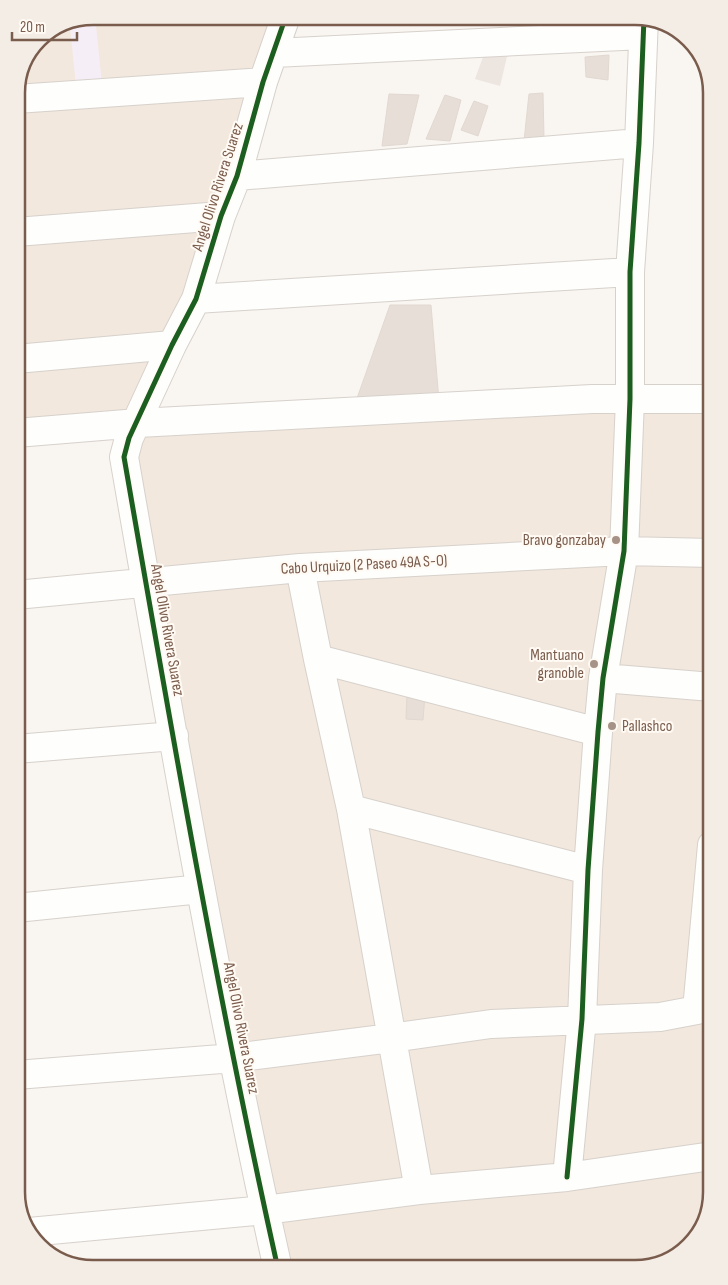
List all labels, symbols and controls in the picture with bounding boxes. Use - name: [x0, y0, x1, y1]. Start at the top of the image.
- scale bar: [12, 10, 78, 42]
- text: 20 m: [20, 18, 45, 37]
- street label: Angel Olivo Rivera Suarez: [188, 120, 248, 255]
- place label: Bravo gonzabay: [523, 531, 606, 550]
- marker: Bravo gonzabay: [610, 534, 622, 546]
- street label: Cabo Urquizo (2 Paseo 49A S-O): [280, 551, 448, 579]
- street label: Angel Olivo Rivera Suarez: [146, 561, 188, 698]
- place label: Mantuano granoble: [530, 646, 584, 683]
- marker: Mantuano granoble: [588, 658, 600, 670]
- place label: Pallashco: [622, 717, 672, 736]
- marker: Pallashco: [606, 720, 618, 732]
- street label: Angel Olivo Rivera Suarez: [219, 960, 263, 1096]

